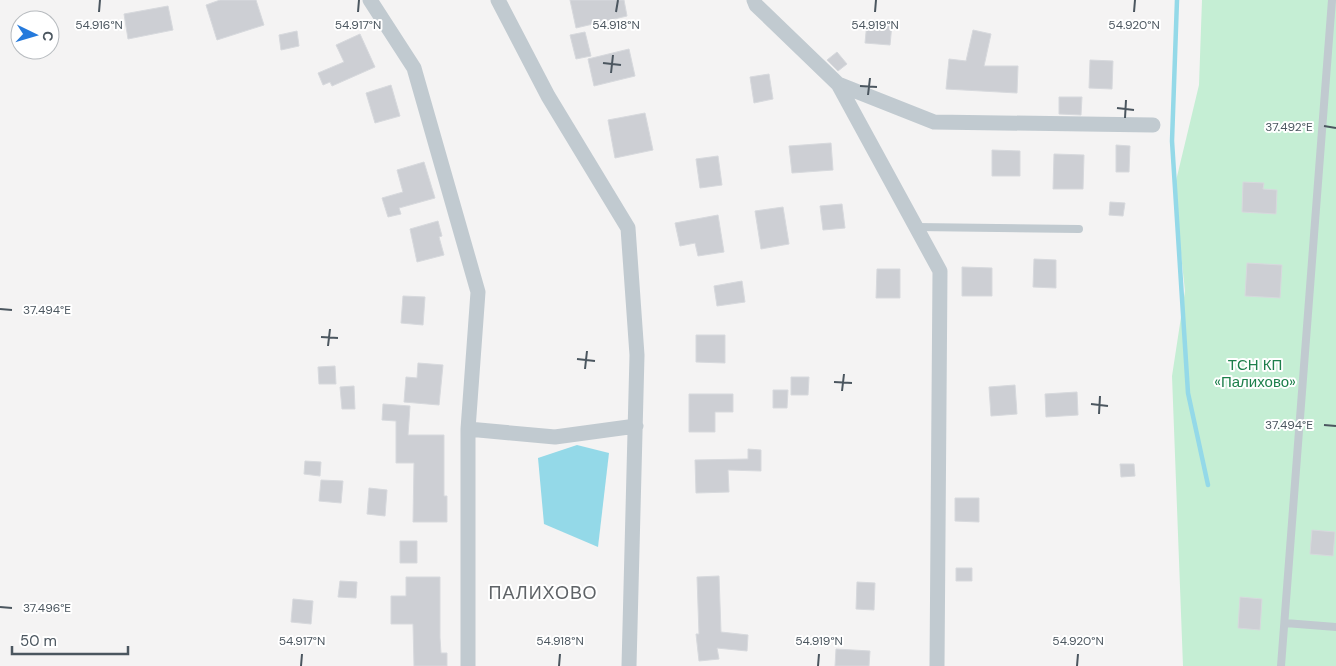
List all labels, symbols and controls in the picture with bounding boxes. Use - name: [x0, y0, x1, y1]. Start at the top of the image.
- north arrow: [10, 10, 60, 60]
- text: 54.916°N: [75, 17, 123, 33]
- text: 54.917°N: [335, 17, 381, 33]
- text: 54.918°N: [592, 17, 640, 33]
- text: 54.919°N: [851, 17, 899, 33]
- text: 54.920°N: [1108, 17, 1160, 33]
- text: С: [39, 30, 57, 42]
- text: 37.492°E: [1265, 119, 1313, 135]
- text: 37.494°E: [23, 302, 71, 318]
- park label: ТСН КП «Палихово»: [1214, 355, 1296, 392]
- text: 37.494°E: [1265, 417, 1313, 433]
- district label: ПАЛИХОВО: [489, 581, 597, 605]
- text: 37.496°E: [23, 600, 71, 616]
- scale bar: [12, 624, 129, 656]
- text: 50 m: [20, 631, 57, 651]
- text: 54.917°N: [279, 633, 325, 649]
- text: 54.918°N: [536, 633, 584, 649]
- text: 54.919°N: [795, 633, 843, 649]
- text: 54.920°N: [1052, 633, 1104, 649]

